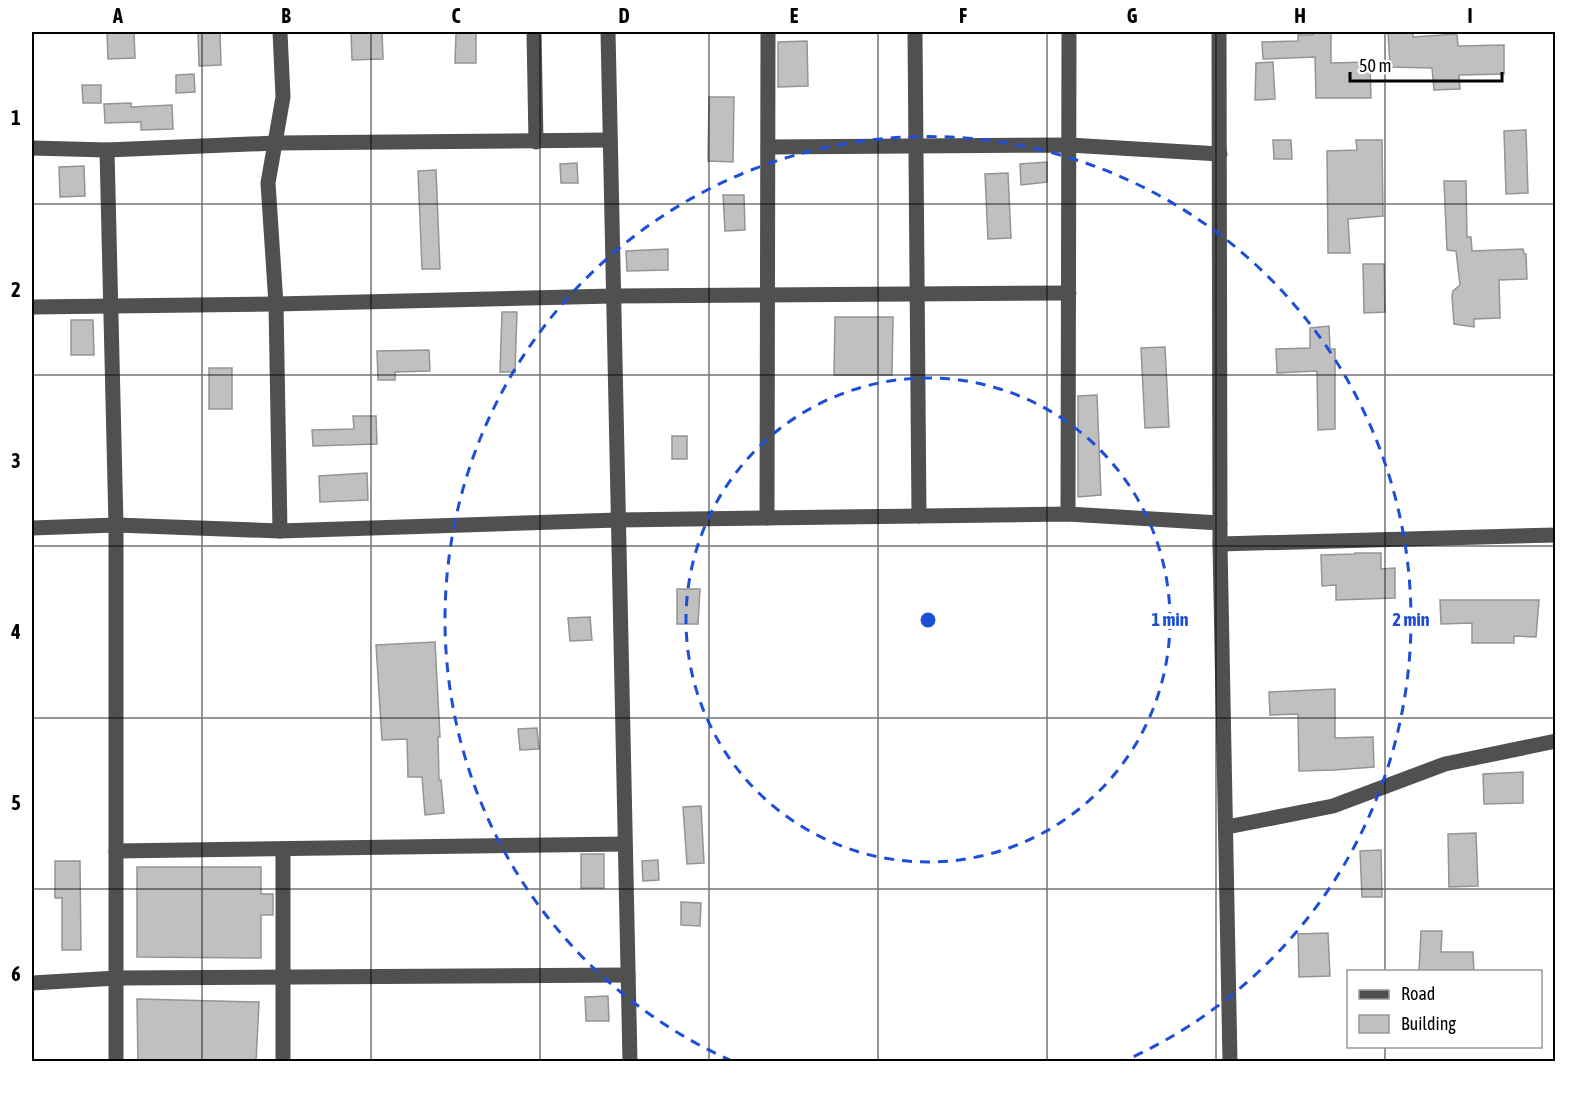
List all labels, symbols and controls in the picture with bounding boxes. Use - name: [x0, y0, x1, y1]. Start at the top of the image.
- text: A: [112, 4, 123, 27]
- text: B: [281, 4, 291, 27]
- text: C: [452, 4, 461, 27]
- text: D: [618, 4, 630, 27]
- text: E: [790, 4, 799, 27]
- text: F: [959, 4, 967, 27]
- text: G: [1127, 4, 1138, 27]
- text: H: [1294, 4, 1306, 27]
- text: I: [1467, 4, 1473, 27]
- scale bar: [1350, 45, 1502, 83]
- text: 50 m: [1359, 55, 1391, 76]
- text: 1: [11, 106, 21, 129]
- text: 2: [11, 278, 21, 301]
- text: 3: [11, 449, 21, 472]
- text: 1 min: [1152, 609, 1189, 630]
- text: 2 min: [1393, 609, 1430, 630]
- centre of rings: [918, 610, 938, 630]
- text: 4: [10, 620, 21, 643]
- text: 5: [11, 791, 21, 814]
- text: 6: [11, 962, 21, 985]
- legend: [1347, 970, 1542, 1048]
- text: Road: [1401, 983, 1435, 1004]
- text: Building: [1401, 1013, 1456, 1034]

